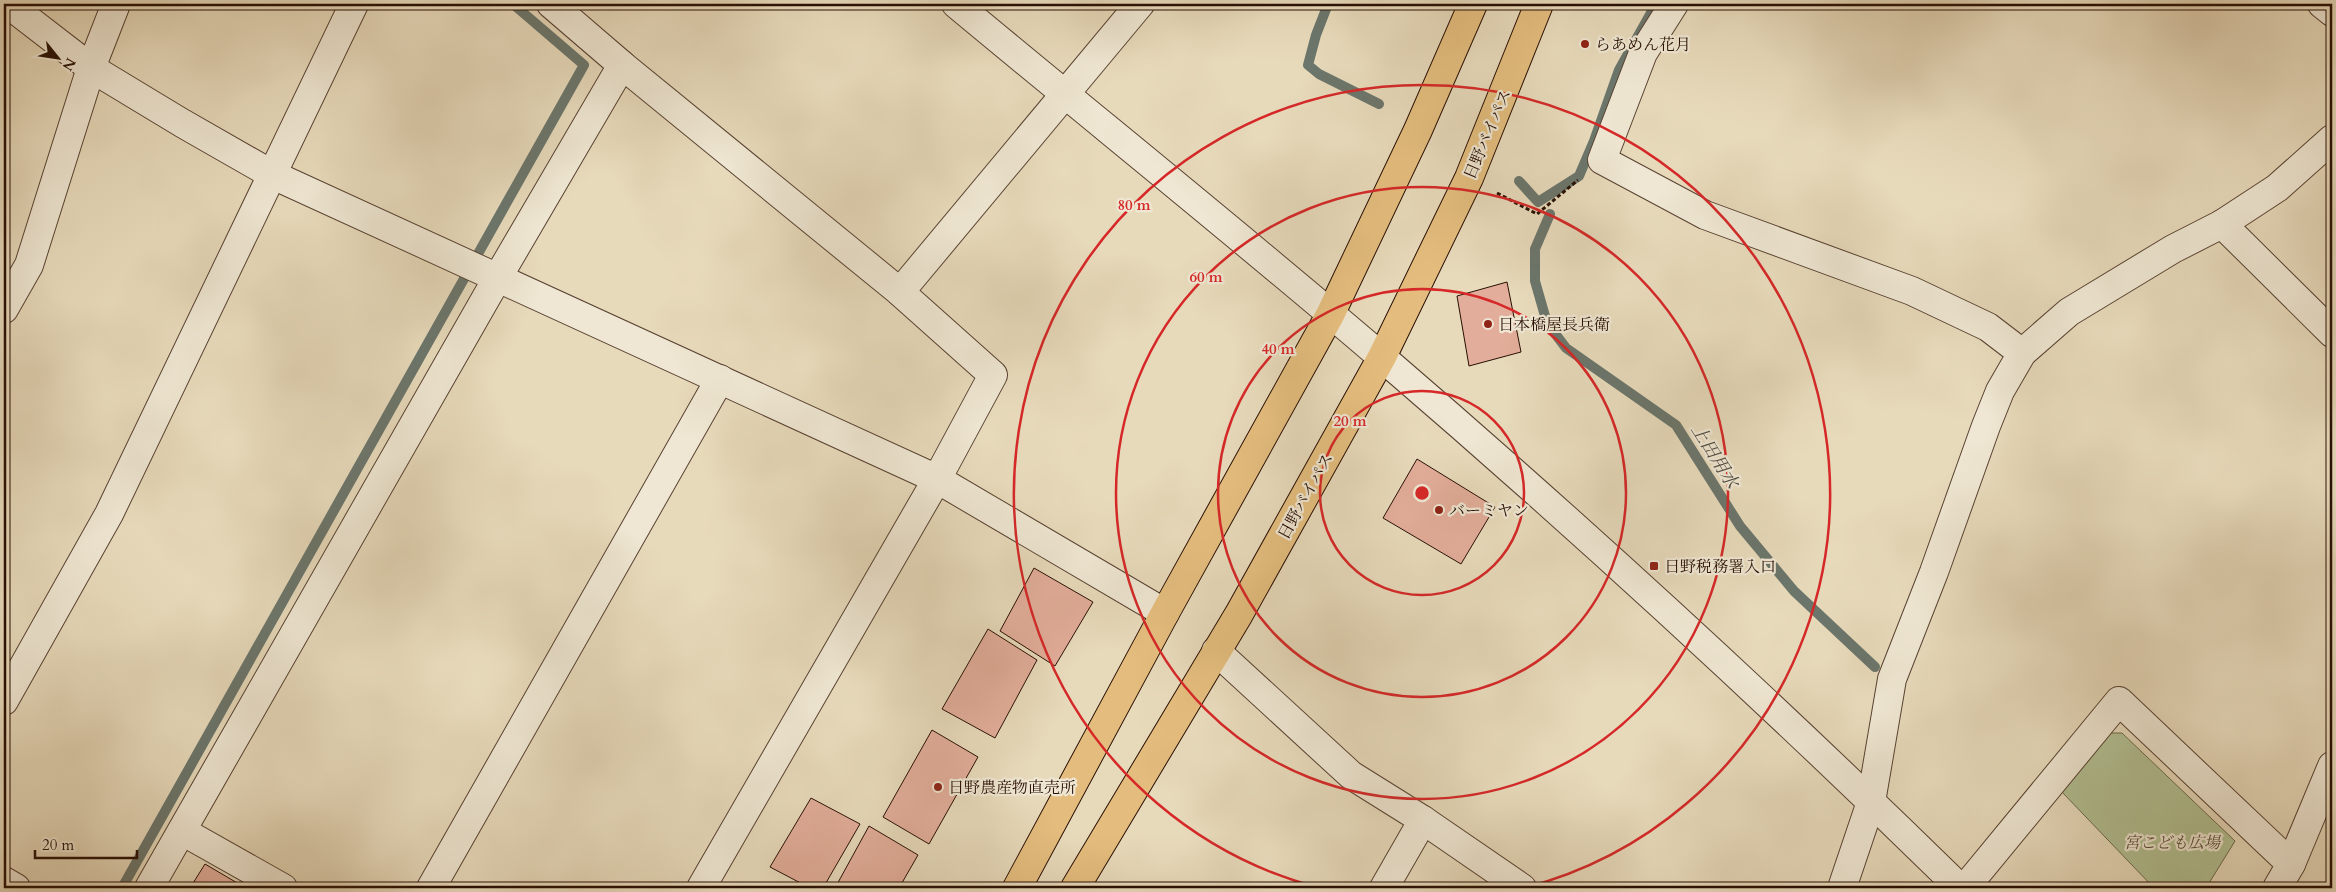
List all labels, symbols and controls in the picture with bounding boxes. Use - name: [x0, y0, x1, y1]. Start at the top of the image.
- north arrow: [32, 32, 82, 82]
- place label: らあめん花月: [1595, 34, 1691, 56]
- marker: らあめん花月: [1579, 38, 1591, 50]
- text: N: [58, 54, 80, 74]
- street label: 日野バイパス: [1459, 86, 1517, 183]
- text: 80 m: [1117, 195, 1151, 215]
- text: 60 m: [1189, 267, 1223, 287]
- place label: 日本橋屋長兵衛: [1498, 314, 1610, 336]
- marker: 日本橋屋長兵衛: [1482, 318, 1494, 330]
- text: 40 m: [1261, 339, 1295, 359]
- text: 20 m: [1333, 411, 1367, 431]
- water label: 上田用水: [1685, 419, 1745, 495]
- street label: 日野バイパス: [1273, 449, 1339, 544]
- centre of rings: [1413, 484, 1431, 502]
- place label: バーミヤン: [1449, 500, 1529, 522]
- marker: バーミヤン: [1433, 504, 1445, 516]
- place label: 日野税務署入口: [1664, 556, 1776, 578]
- marker: 日野税務署入口: [1648, 560, 1660, 572]
- place label: 日野農産物直売所: [948, 777, 1076, 799]
- marker: 日野農産物直売所: [932, 781, 944, 793]
- scale bar: [35, 827, 138, 859]
- park label: 宮こども広場: [2124, 832, 2222, 854]
- text: 20 m: [42, 835, 74, 855]

